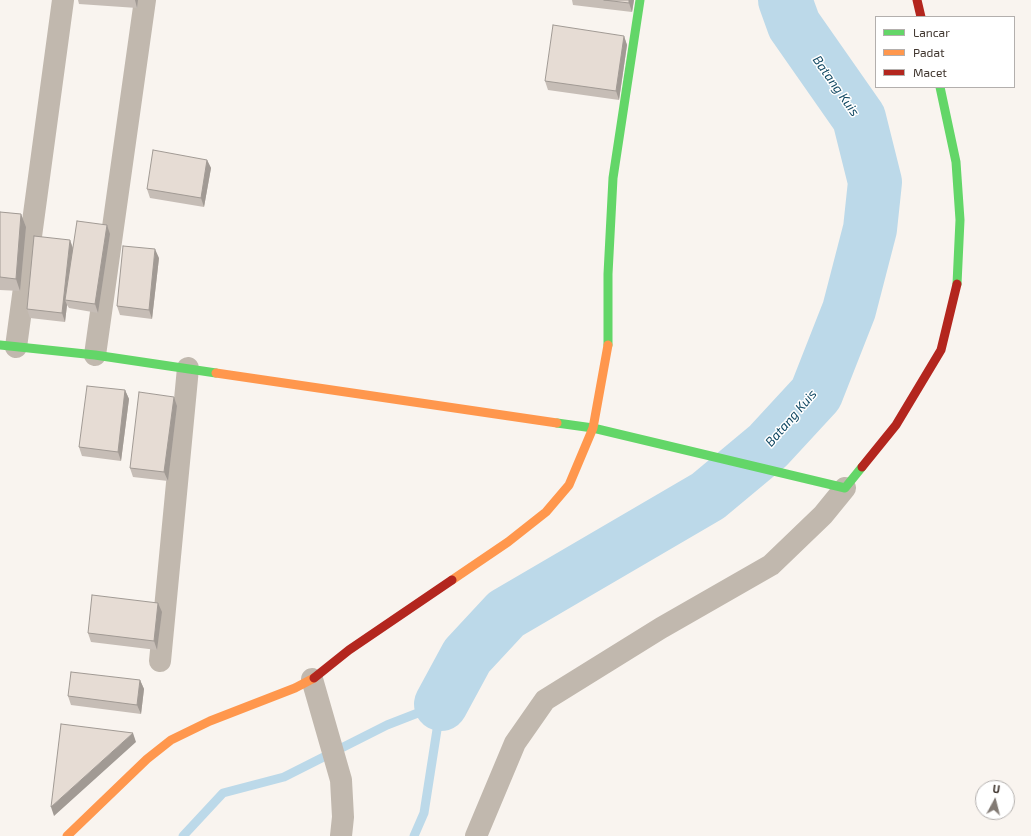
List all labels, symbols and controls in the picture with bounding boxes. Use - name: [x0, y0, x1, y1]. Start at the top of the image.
- legend: [875, 16, 1015, 88]
- text: Lancar: [913, 25, 950, 39]
- text: Padat: [913, 45, 945, 59]
- water label: Batang Kuis: [809, 53, 863, 119]
- text: Macet: [913, 65, 947, 79]
- water label: Batang Kuis: [762, 386, 820, 450]
- north arrow: [975, 780, 1015, 820]
- text: U: [992, 782, 1001, 795]

